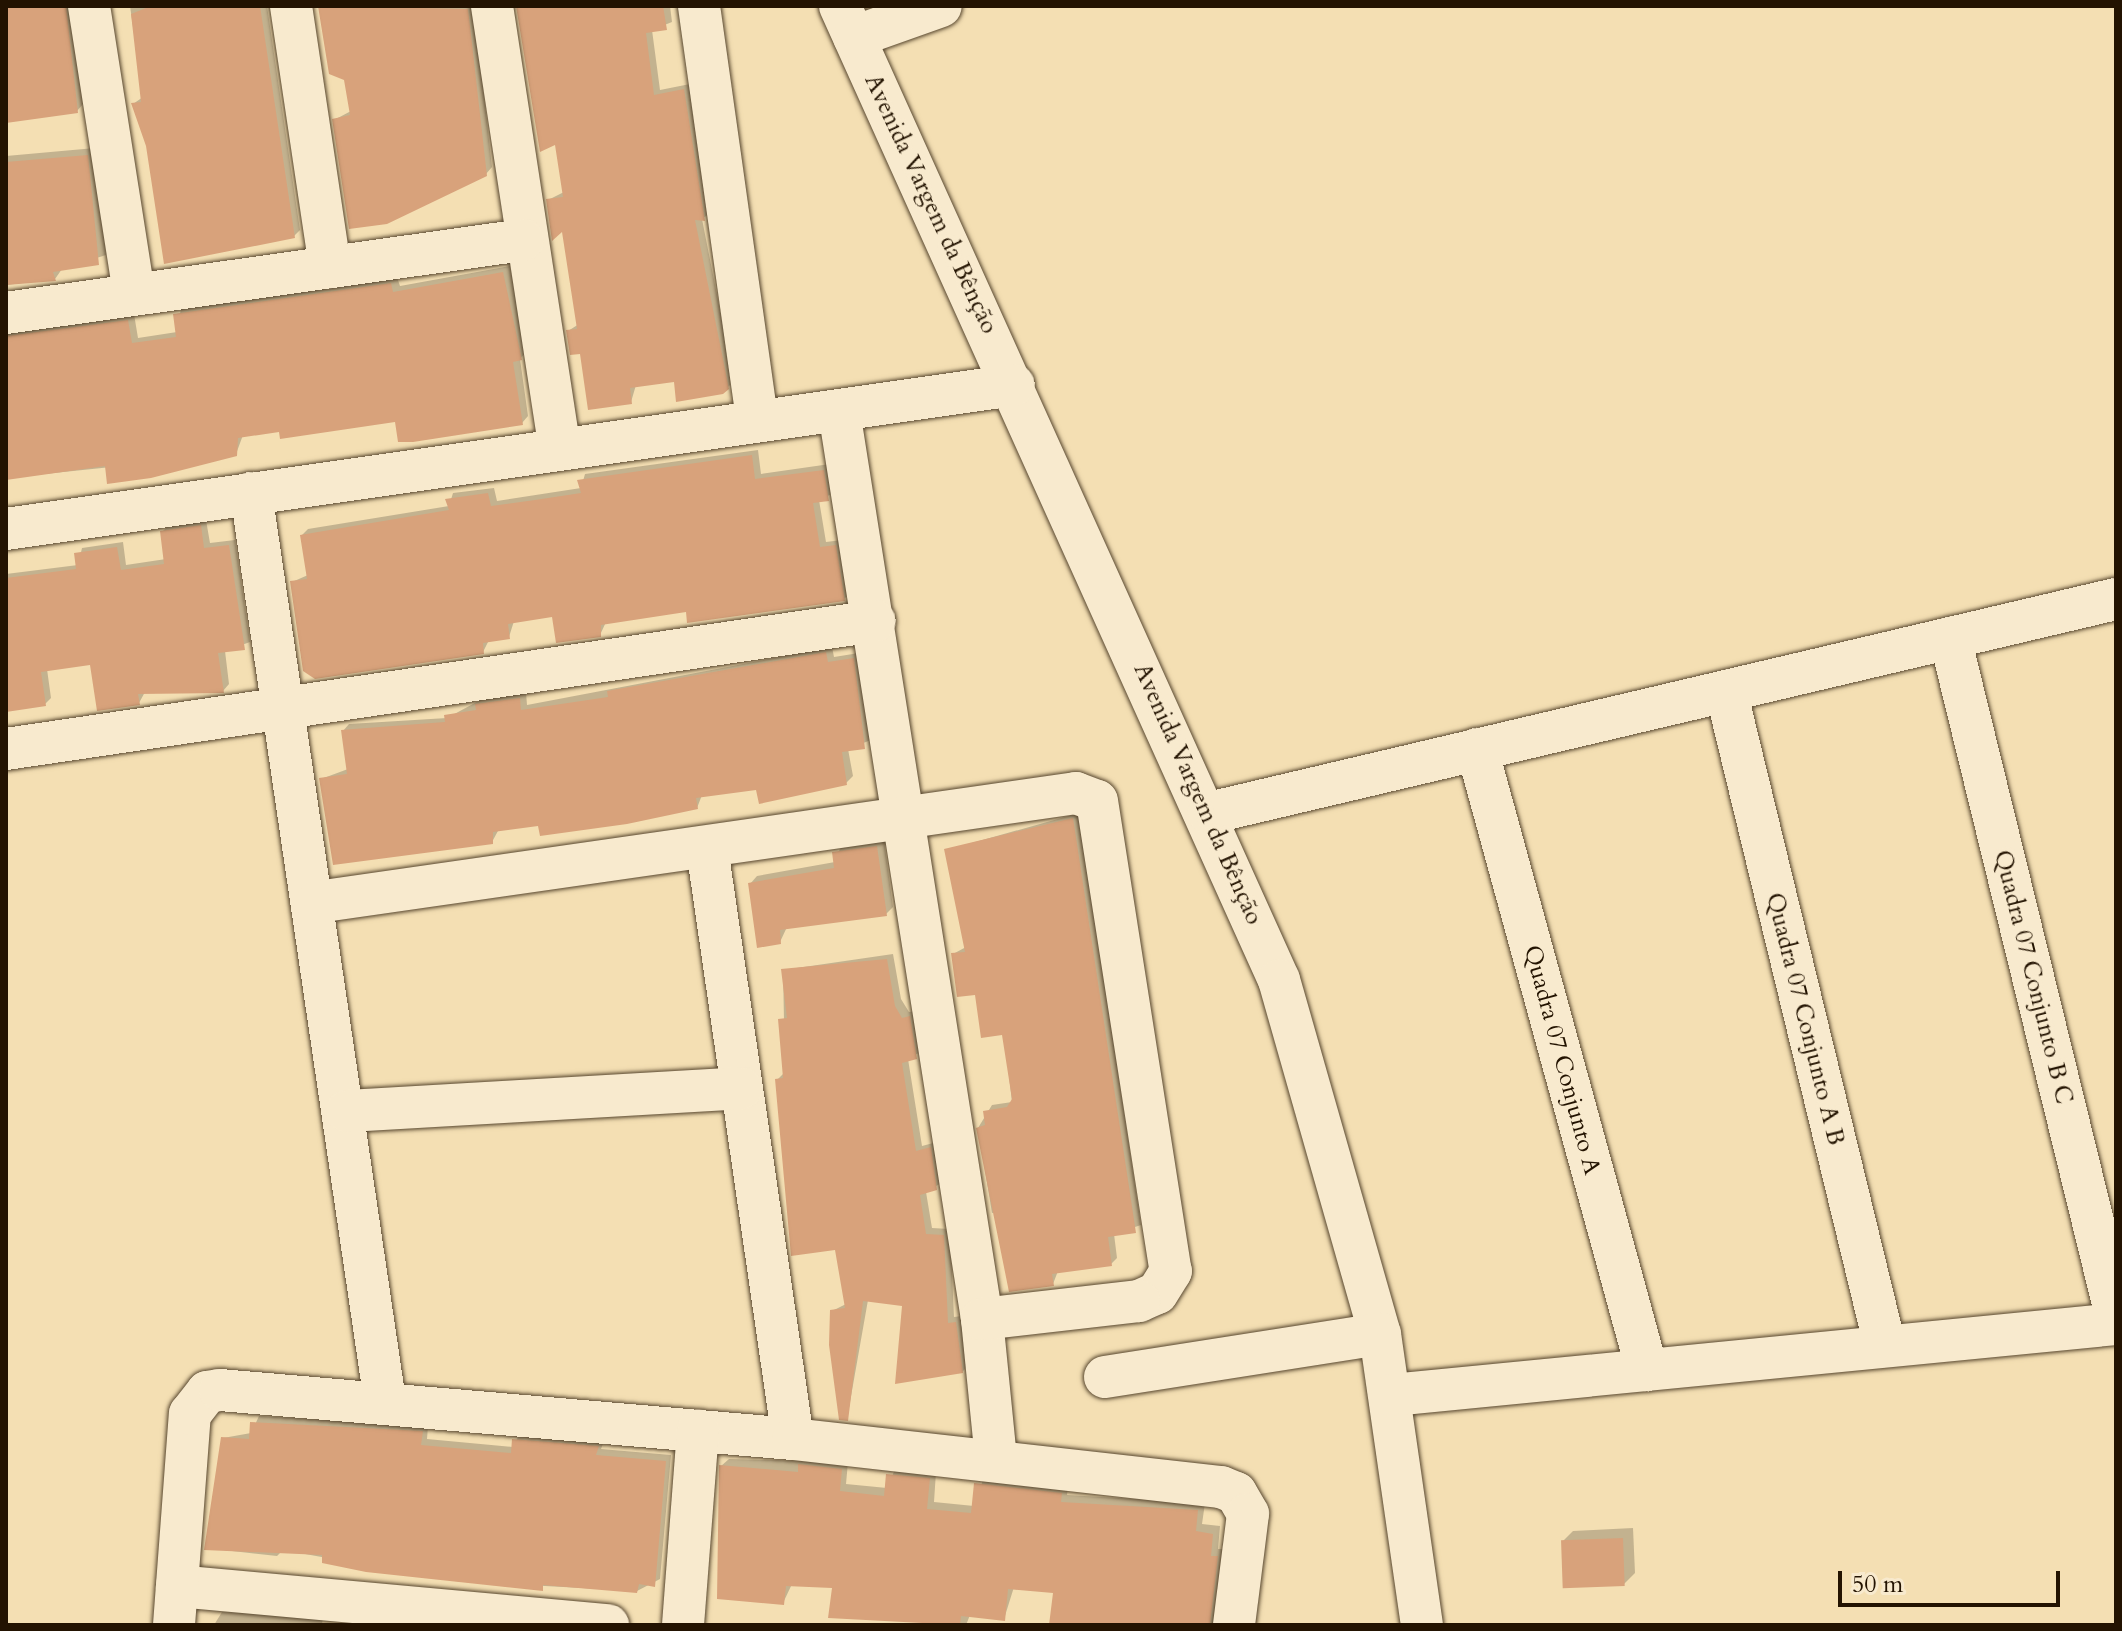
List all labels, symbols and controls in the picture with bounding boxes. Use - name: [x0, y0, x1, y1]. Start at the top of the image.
- street label: Avenida Vargem da Bênção: [858, 70, 1004, 338]
- street label: Avenida Vargem da Bênção: [1127, 659, 1269, 929]
- street label: Quadra 07 Conjunto B C: [1988, 847, 2078, 1107]
- street label: Quadra 07 Conjunto A B: [1760, 890, 1850, 1148]
- street label: Quadra 07 Conjunto A: [1518, 942, 1606, 1178]
- scale bar: [1842, 1555, 2064, 1605]
- text: 50 m: [1852, 1568, 1903, 1601]

